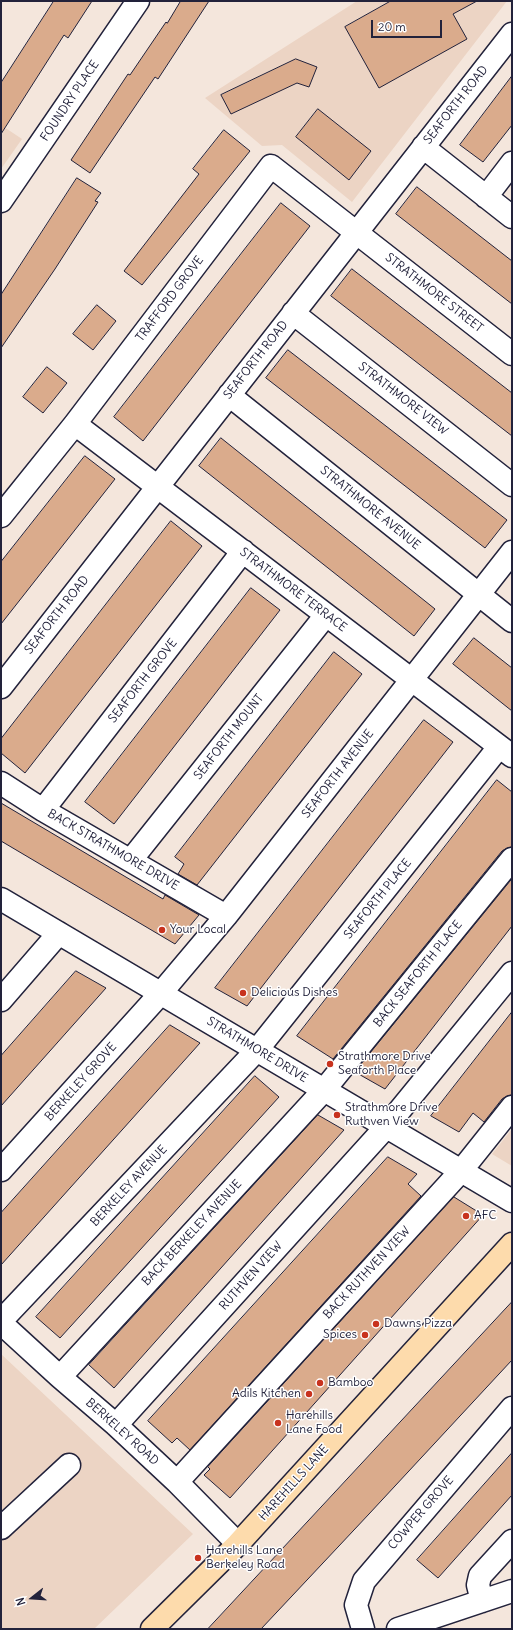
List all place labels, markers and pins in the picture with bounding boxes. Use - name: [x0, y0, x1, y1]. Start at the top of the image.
- place label: Your Local: [170, 923, 226, 937]
- marker: Your Local: [157, 925, 167, 935]
- place label: Delicious Dishes: [251, 986, 338, 1000]
- marker: Delicious Dishes: [238, 988, 248, 998]
- place label: Strathmore Drive Seaforth Place: [338, 1050, 431, 1078]
- marker: Strathmore Drive Seaforth Place: [325, 1059, 335, 1069]
- place label: Strathmore Drive Ruthven View: [345, 1101, 438, 1129]
- marker: Strathmore Drive Ruthven View: [332, 1110, 342, 1120]
- place label: AFC: [474, 1209, 496, 1223]
- marker: AFC: [461, 1211, 471, 1221]
- place label: Dawns Pizza: [384, 1317, 452, 1331]
- marker: Dawns Pizza: [371, 1319, 381, 1329]
- place label: Spices: [323, 1328, 357, 1342]
- marker: Spices: [360, 1330, 370, 1340]
- place label: Bamboo: [328, 1376, 373, 1390]
- marker: Bamboo: [315, 1378, 325, 1388]
- place label: Adils Kitchen: [232, 1387, 301, 1401]
- marker: Adils Kitchen: [304, 1389, 314, 1399]
- place label: Harehills Lane Food: [286, 1409, 342, 1437]
- marker: Harehills Lane Food: [273, 1418, 283, 1428]
- place label: Harehills Lane Berkeley Road: [206, 1544, 285, 1572]
- marker: Harehills Lane Berkeley Road: [193, 1553, 203, 1563]

